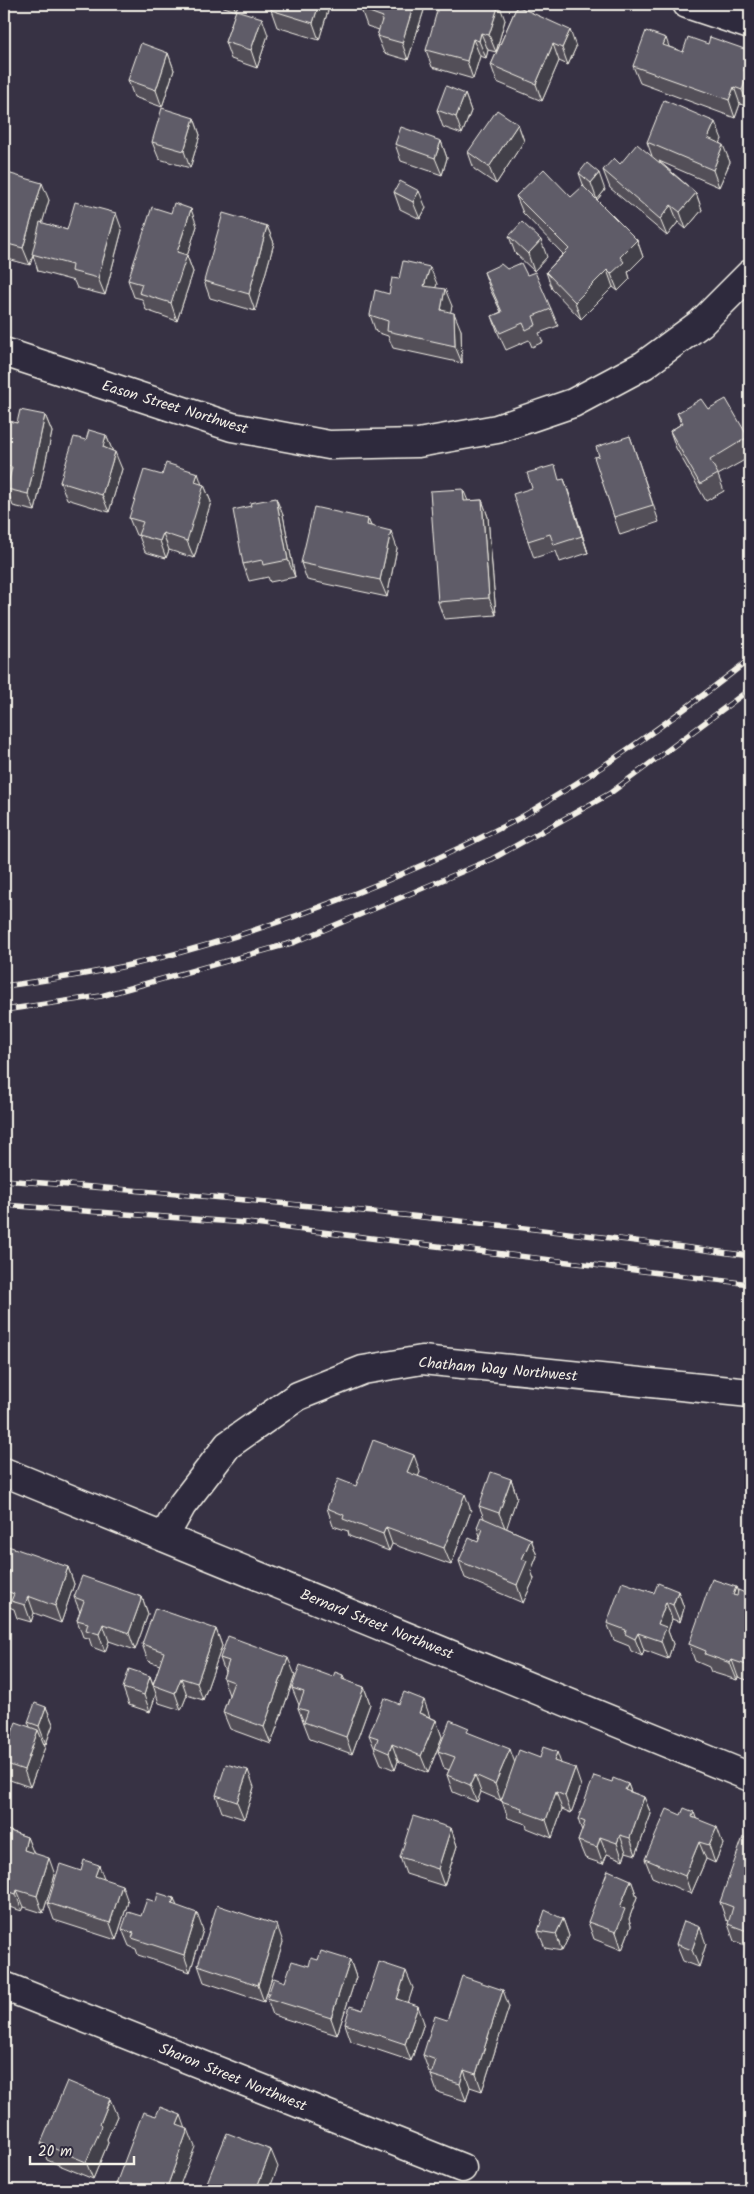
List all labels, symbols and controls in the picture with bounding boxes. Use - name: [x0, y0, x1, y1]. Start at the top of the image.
- street label: Eason Street Northwest: [99, 374, 251, 442]
- street label: Chatham Way Northwest: [417, 1351, 579, 1389]
- street label: Bernard Street Northwest: [296, 1583, 457, 1667]
- street label: Sharon Street Northwest: [155, 2037, 310, 2119]
- scale bar: [30, 2134, 134, 2166]
- text: 20 m: [38, 2140, 72, 2164]

